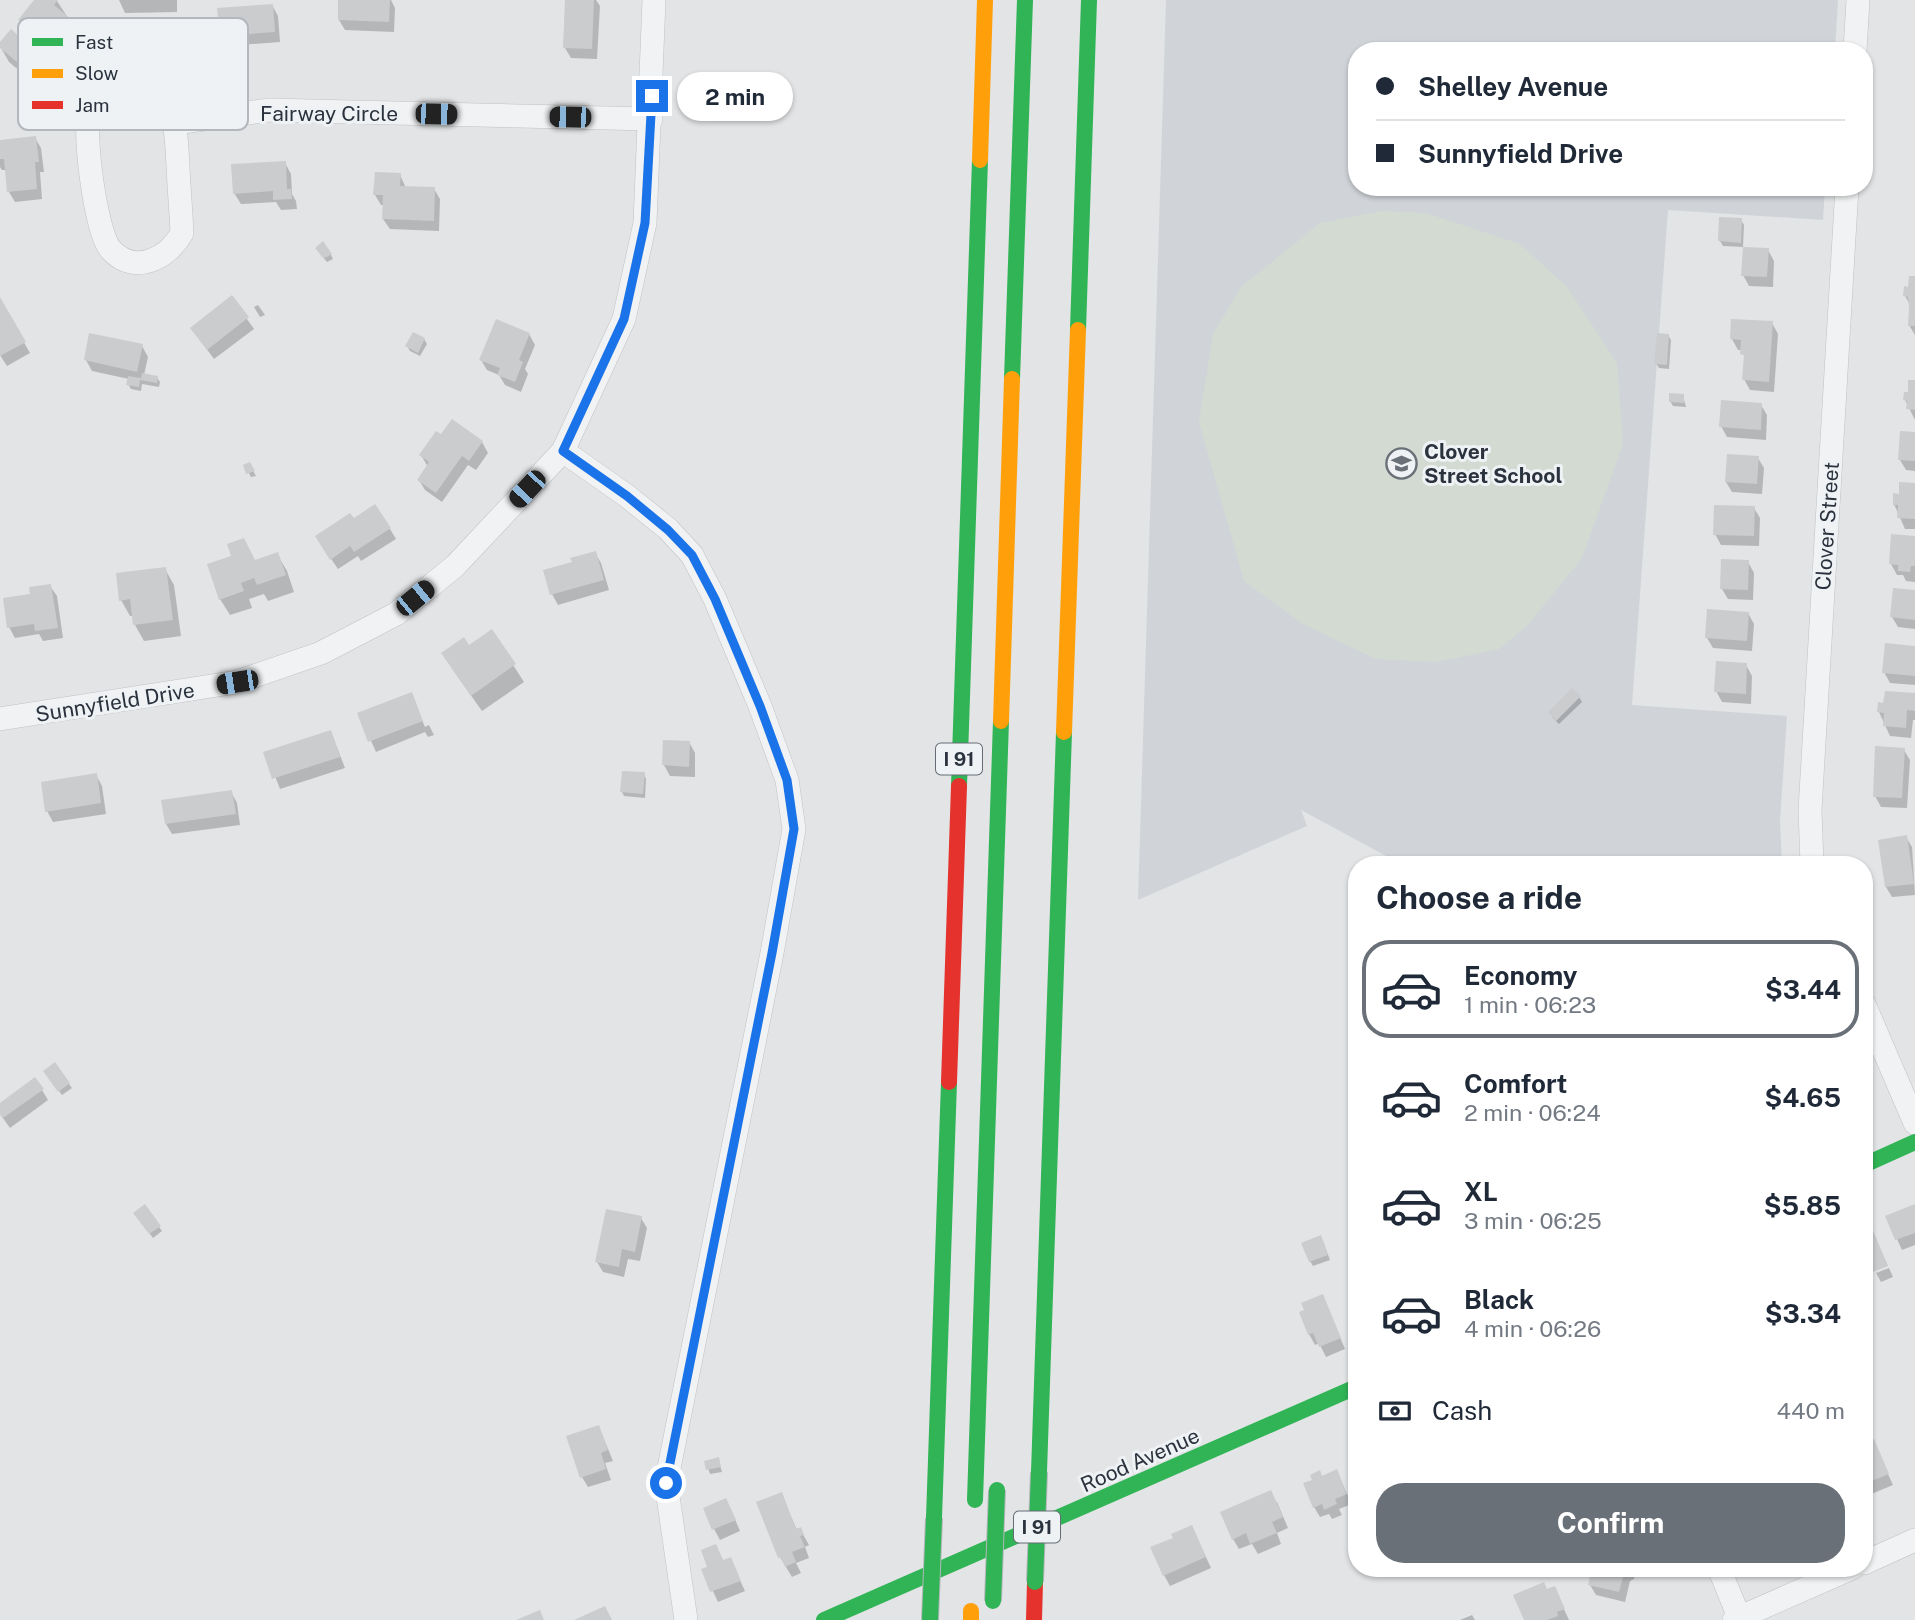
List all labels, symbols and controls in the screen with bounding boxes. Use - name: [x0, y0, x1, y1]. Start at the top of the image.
- legend: [18, 18, 248, 130]
- text: Fast: [75, 31, 113, 53]
- text: Slow: [75, 62, 119, 84]
- text: Shelley Avenue: [1418, 71, 1608, 102]
- callout: 2 min: [676, 72, 792, 120]
- route end: [636, 80, 668, 112]
- text: 2 min: [705, 83, 765, 110]
- text: Jam: [75, 94, 109, 116]
- street label: Fairway Circle: [260, 101, 398, 126]
- car: [415, 103, 458, 125]
- car: [549, 106, 592, 128]
- text: Sunnyfield Drive: [1418, 138, 1623, 169]
- place label: Clover Street School: [1424, 439, 1562, 488]
- school or university icon: Clover Street School: [1384, 446, 1418, 480]
- street label: Clover Street: [1810, 461, 1844, 591]
- car: [505, 466, 550, 512]
- car: [393, 577, 438, 619]
- car: [215, 668, 260, 696]
- street label: Sunnyfield Drive: [34, 677, 196, 727]
- road number: I 91: [936, 744, 982, 774]
- text: Choose a ride: [1376, 879, 1582, 916]
- icon: car: [1380, 958, 1443, 1021]
- text: Economy: [1464, 960, 1577, 991]
- text: $3.44: [1765, 974, 1841, 1005]
- text: 1 min · 06:23: [1464, 991, 1596, 1018]
- icon: car: [1380, 1066, 1443, 1129]
- text: Comfort: [1464, 1068, 1567, 1099]
- text: $4.65: [1765, 1082, 1841, 1113]
- text: 2 min · 06:24: [1464, 1099, 1601, 1126]
- icon: car: [1380, 1174, 1443, 1237]
- text: XL: [1464, 1176, 1498, 1207]
- text: $5.85: [1764, 1190, 1841, 1221]
- text: 3 min · 06:25: [1464, 1207, 1602, 1234]
- icon: car: [1380, 1282, 1443, 1345]
- text: Black: [1464, 1284, 1534, 1315]
- text: $3.34: [1765, 1298, 1841, 1329]
- text: 4 min · 06:26: [1464, 1315, 1601, 1342]
- icon: cash: [1376, 1392, 1414, 1430]
- text: Cash: [1432, 1395, 1492, 1426]
- text: 440 m: [1777, 1397, 1845, 1424]
- street label: Rood Avenue: [1077, 1423, 1203, 1497]
- route start: [650, 1467, 682, 1499]
- button: Confirm: [1376, 1483, 1845, 1563]
- road number: I 91: [1014, 1512, 1060, 1542]

